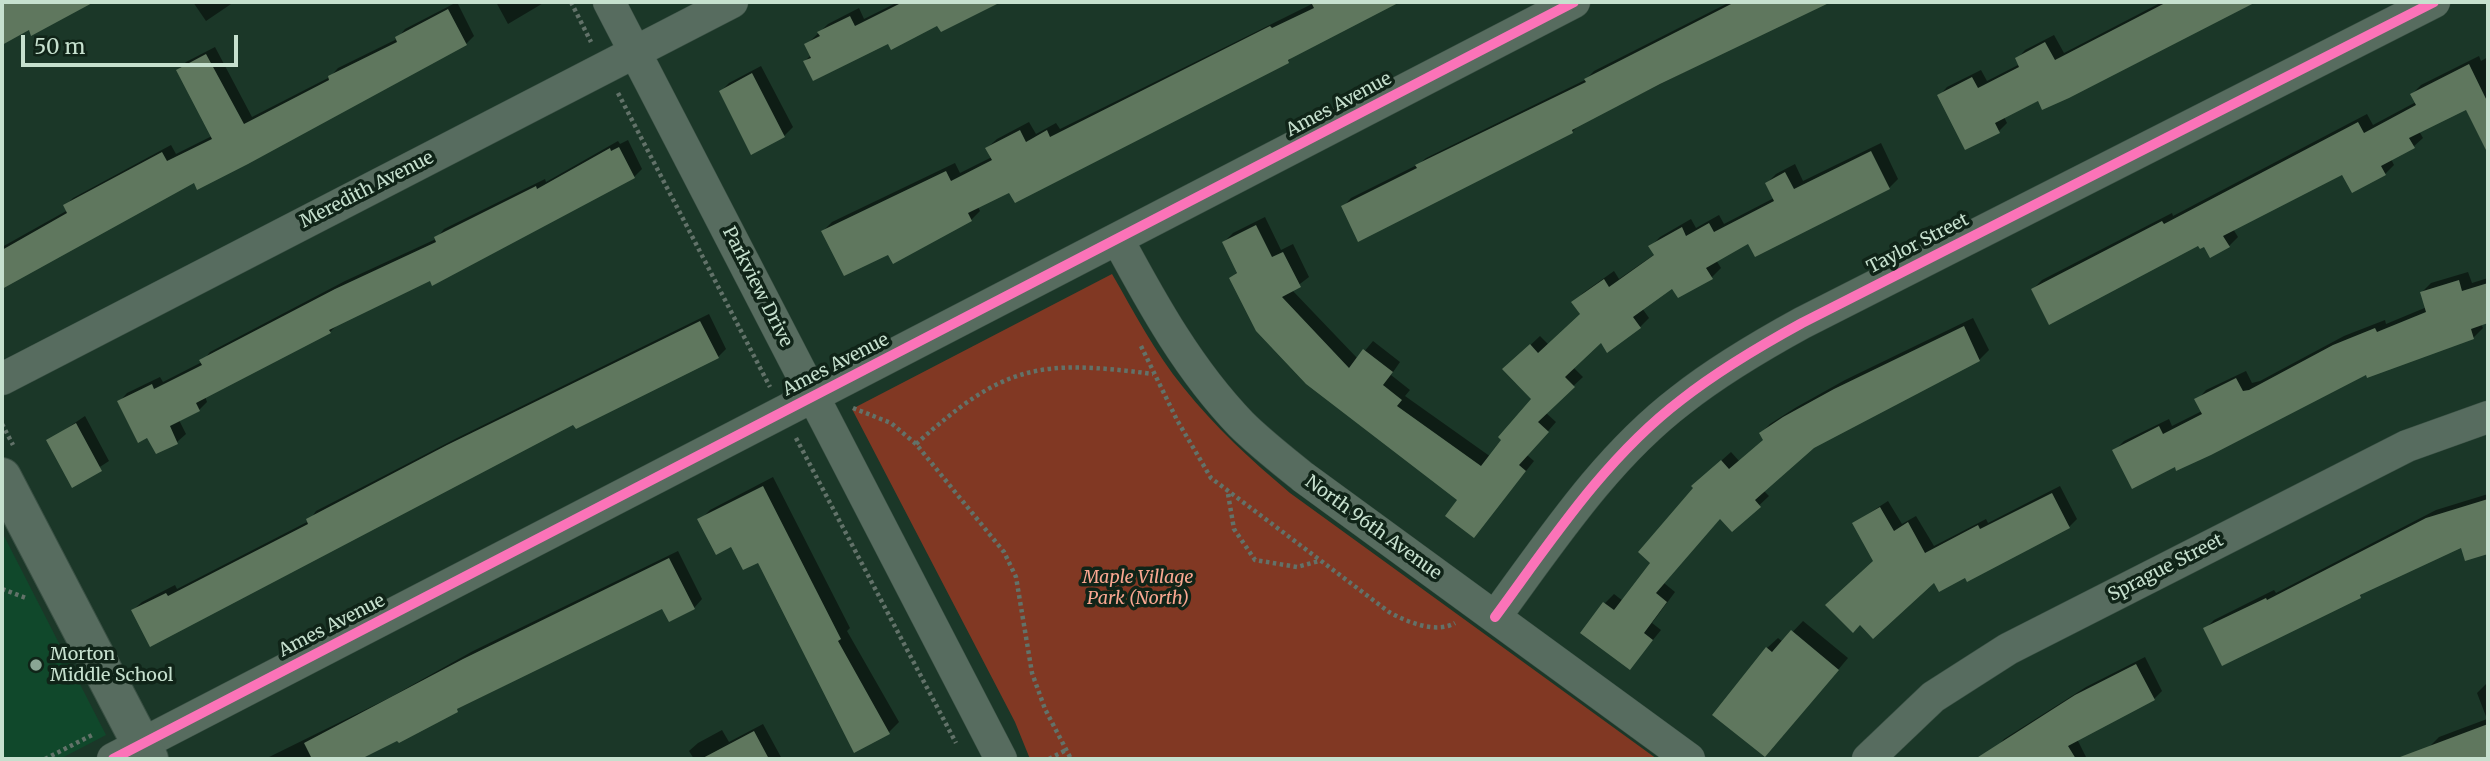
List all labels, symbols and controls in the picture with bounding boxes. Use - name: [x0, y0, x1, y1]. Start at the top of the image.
- scale bar: [24, 21, 242, 65]
- text: 50 m: [34, 33, 85, 60]
- street label: Ames Avenue: [1283, 68, 1395, 142]
- street label: Meredith Avenue: [297, 147, 437, 233]
- street label: Taylor Street: [1863, 209, 1973, 279]
- street label: Parkview Drive: [717, 223, 797, 351]
- street label: Ames Avenue: [779, 329, 893, 401]
- street label: North 96th Avenue: [1301, 471, 1445, 585]
- street label: Sprague Street: [2105, 530, 2227, 606]
- park label: Maple Village Park (North): [1082, 567, 1194, 610]
- street label: Ames Avenue: [275, 590, 389, 662]
- place label: Morton Middle School: [50, 644, 173, 686]
- marker: Morton Middle School: [28, 657, 44, 673]

